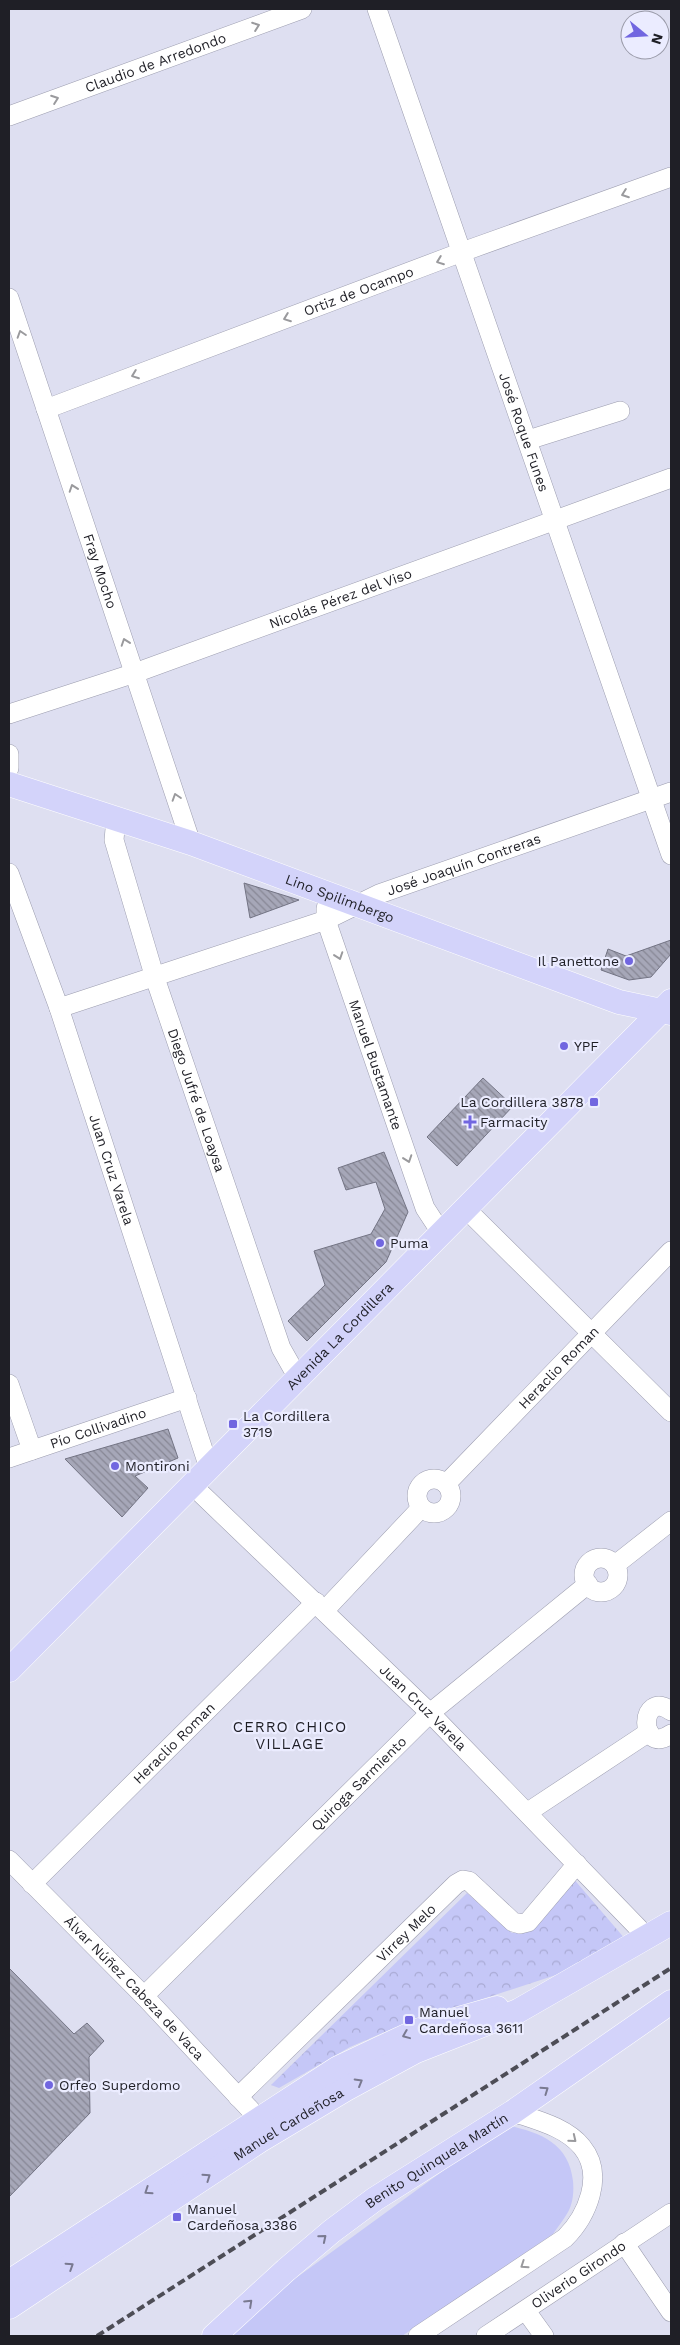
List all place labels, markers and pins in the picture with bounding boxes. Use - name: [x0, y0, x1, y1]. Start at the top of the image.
- place label: Il Panettone: [537, 953, 619, 969]
- marker: Il Panettone: [623, 955, 635, 967]
- place label: YPF: [574, 1038, 599, 1054]
- marker: YPF: [558, 1040, 570, 1052]
- place label: La Cordillera 3878: [460, 1094, 584, 1110]
- marker: La Cordillera 3878: [588, 1096, 600, 1108]
- place label: Farmacity: [480, 1114, 548, 1130]
- marker: Farmacity: [464, 1116, 476, 1128]
- place label: Puma: [390, 1235, 429, 1251]
- marker: Puma: [374, 1237, 386, 1249]
- place label: La Cordillera 3719: [243, 1408, 330, 1440]
- marker: La Cordillera 3719: [227, 1418, 239, 1430]
- place label: Montironi: [125, 1458, 190, 1474]
- marker: Montironi: [109, 1460, 121, 1472]
- place label: Manuel Cardeñosa 3611: [419, 2004, 523, 2036]
- marker: Manuel Cardeñosa 3611: [403, 2014, 415, 2026]
- place label: Orfeo Superdomo: [59, 2077, 180, 2093]
- marker: Orfeo Superdomo: [43, 2079, 55, 2091]
- place label: Manuel Cardeñosa 3386: [187, 2201, 297, 2233]
- marker: Manuel Cardeñosa 3386: [171, 2211, 183, 2223]

